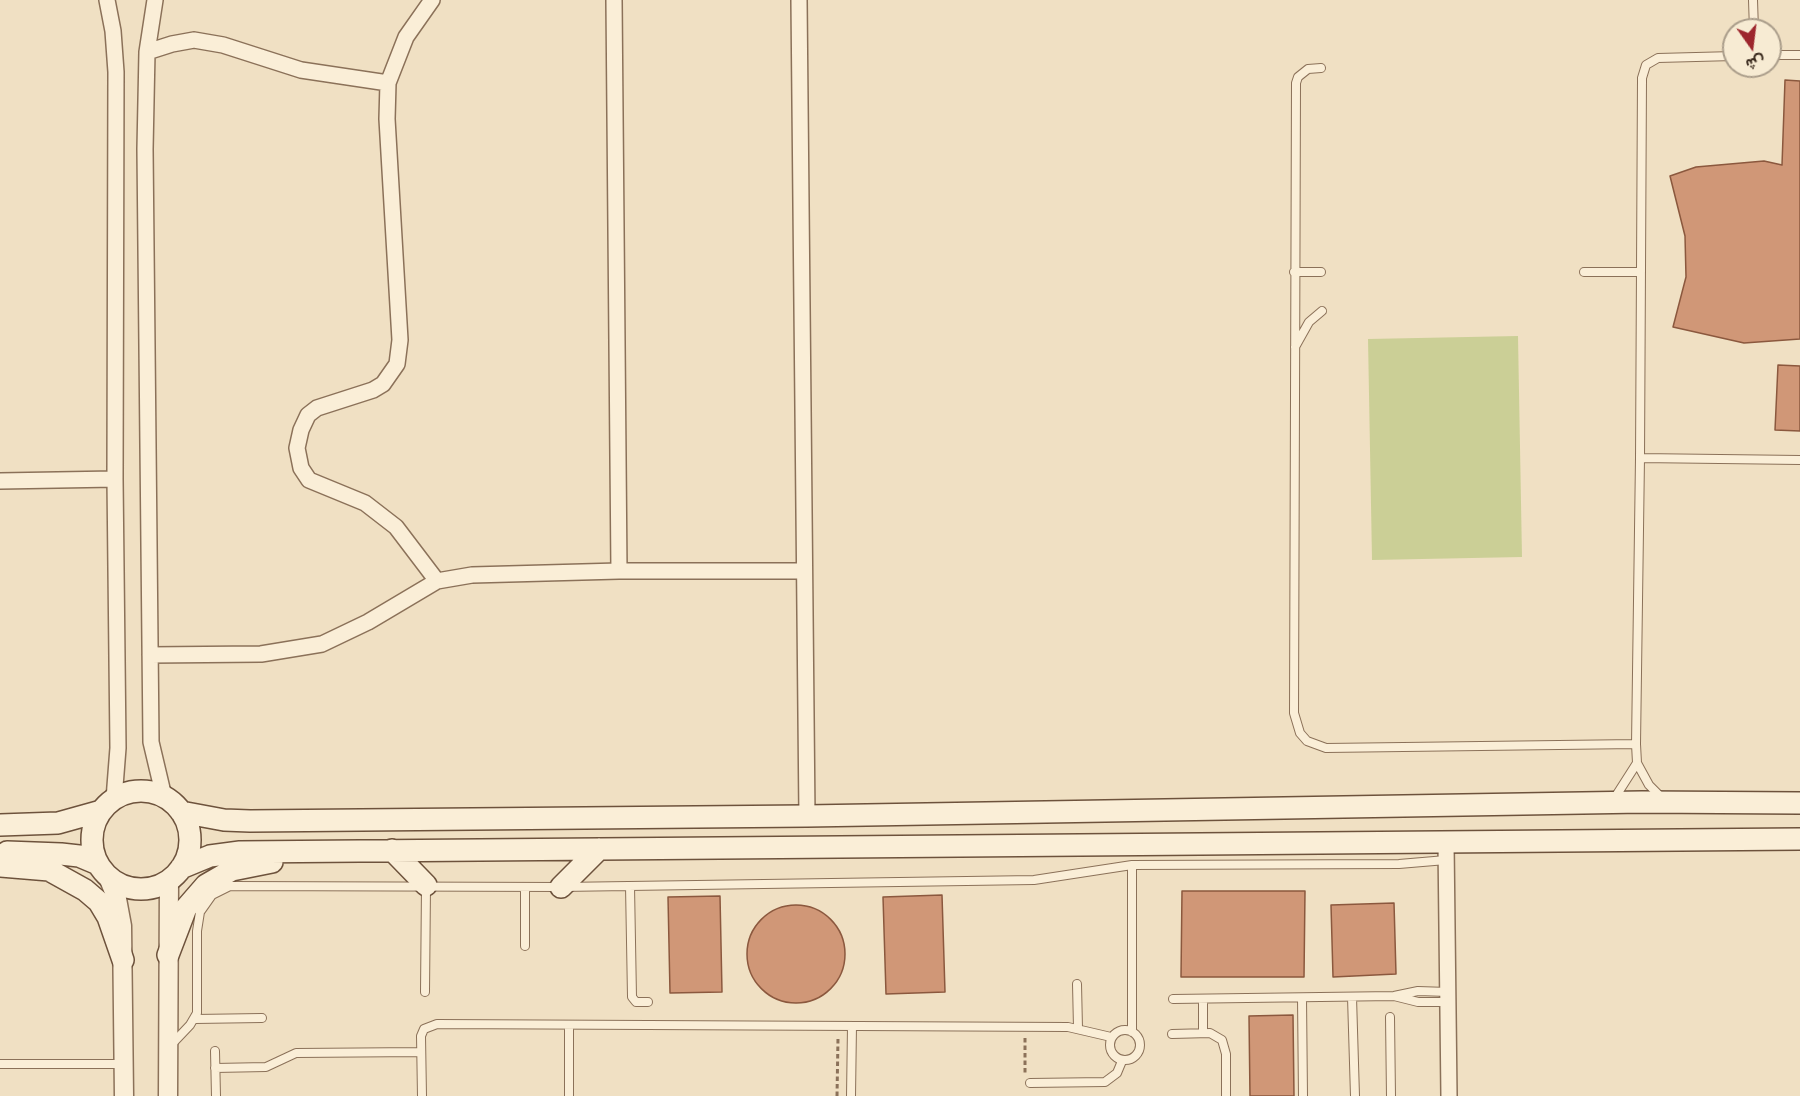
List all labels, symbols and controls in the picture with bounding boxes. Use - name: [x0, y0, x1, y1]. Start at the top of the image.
- north arrow: [1722, 18, 1782, 78]
- text: ش: [1744, 51, 1768, 77]

